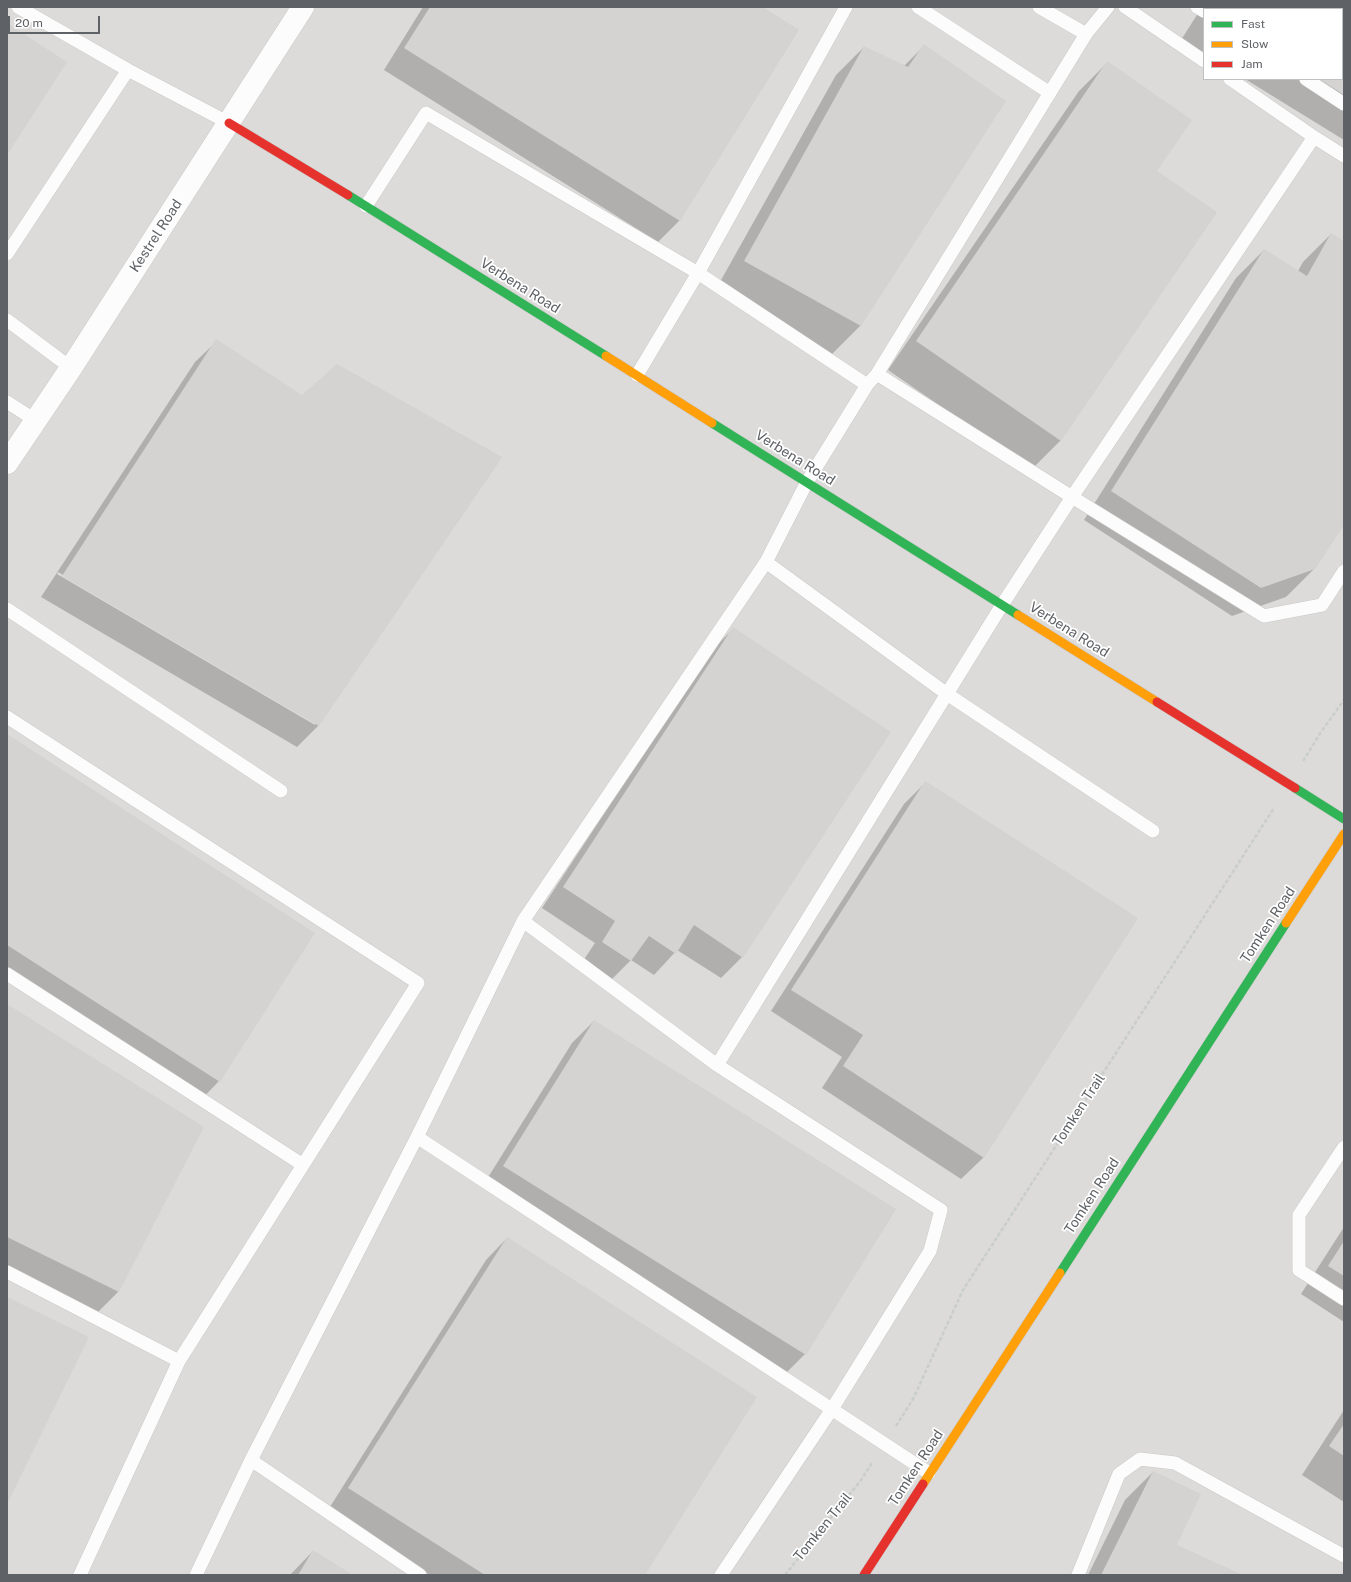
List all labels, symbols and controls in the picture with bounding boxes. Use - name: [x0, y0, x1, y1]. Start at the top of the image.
- scale bar: [10, 8, 102, 34]
- legend: [1203, 8, 1343, 80]
- text: 20 m: [15, 16, 43, 30]
- text: Fast: [1241, 17, 1265, 31]
- text: Slow: [1241, 37, 1268, 51]
- text: Jam: [1241, 57, 1263, 71]
- street label: Kestrel Road: [126, 196, 186, 276]
- street label: Verbena Road: [477, 255, 563, 317]
- street label: Verbena Road: [752, 427, 838, 489]
- street label: Verbena Road: [1026, 599, 1112, 661]
- street label: Tomken Road: [1237, 884, 1299, 966]
- street label: Tomken Trail: [1049, 1071, 1109, 1149]
- street label: Tomken Road: [1061, 1155, 1123, 1237]
- street label: Tomken Road: [885, 1427, 947, 1509]
- street label: Tomken Trail: [790, 1489, 856, 1565]

